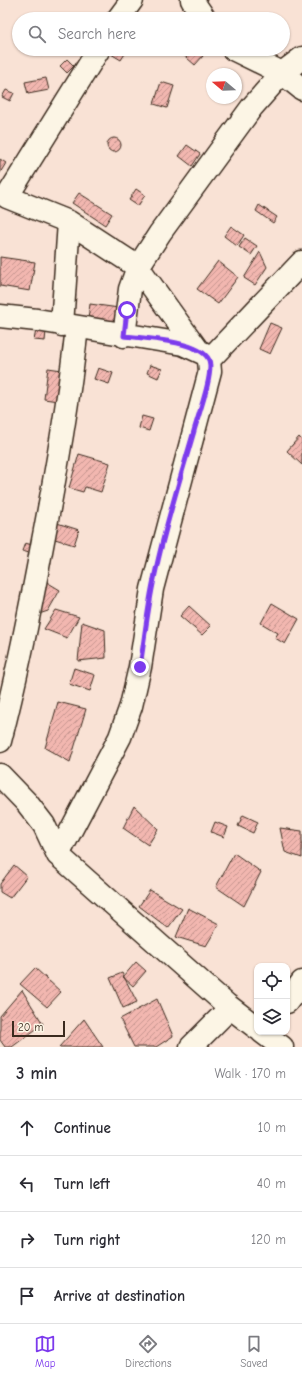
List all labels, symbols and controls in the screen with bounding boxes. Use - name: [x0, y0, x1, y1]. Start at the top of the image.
- search box: [12, 12, 290, 56]
- icon: search: [26, 23, 48, 45]
- text: Search here: [58, 25, 136, 43]
- north arrow: [206, 68, 242, 104]
- route start: [118, 301, 136, 319]
- route end: [131, 658, 149, 676]
- map controls: [254, 963, 290, 1035]
- button: locate: [254, 963, 290, 999]
- button: layers: [254, 999, 290, 1035]
- scale bar: [12, 1019, 65, 1038]
- text: 20 m: [18, 1021, 43, 1034]
- text: 3 min: [16, 1064, 57, 1083]
- text: Walk · 170 m: [214, 1066, 286, 1081]
- icon: ahead: [16, 1117, 38, 1139]
- text: Continue: [54, 1119, 111, 1137]
- text: 10 m: [258, 1120, 286, 1135]
- icon: left: [16, 1173, 38, 1195]
- text: Turn left: [54, 1175, 110, 1193]
- text: 40 m: [257, 1176, 286, 1191]
- icon: right: [16, 1229, 38, 1251]
- text: Turn right: [54, 1231, 120, 1249]
- text: 120 m: [251, 1232, 286, 1247]
- icon: arrive: [16, 1285, 38, 1307]
- text: Arrive at destination: [54, 1287, 185, 1305]
- tab: Map: [34, 1333, 56, 1370]
- tab: Directions: [125, 1333, 172, 1370]
- tab: Saved: [240, 1333, 268, 1370]

